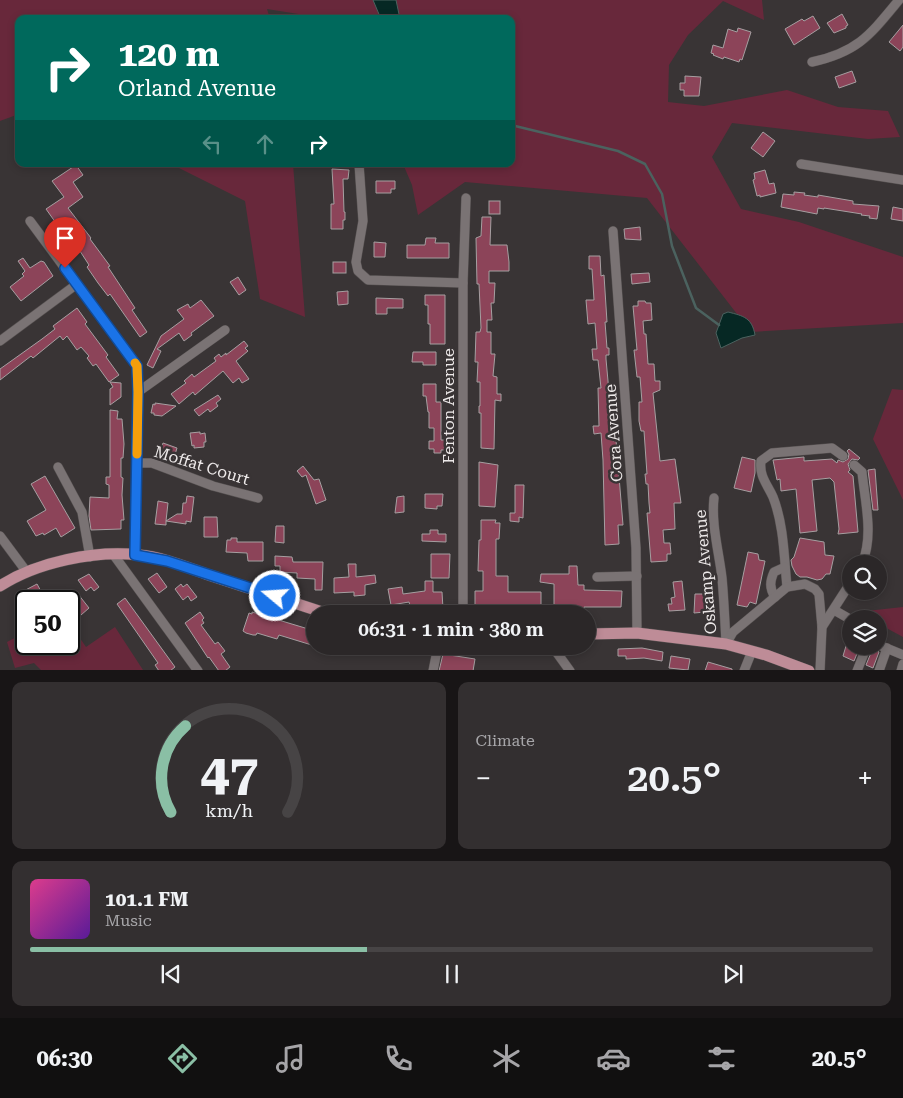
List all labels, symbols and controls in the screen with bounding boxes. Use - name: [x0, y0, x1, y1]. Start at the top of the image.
- text: 120 m: [118, 34, 219, 75]
- icon: right: [35, 35, 100, 100]
- text: Orland Avenue: [118, 76, 276, 101]
- icon: left: [198, 130, 226, 158]
- icon: ahead: [251, 130, 279, 158]
- icon: right: [304, 130, 332, 158]
- pin: [44, 217, 86, 268]
- icon: arrive: [51, 224, 79, 252]
- street label: Fenton Avenue: [439, 348, 458, 464]
- street label: Cora Avenue: [601, 383, 626, 482]
- street label: Moffat Court: [152, 442, 252, 489]
- street label: Oskamp Avenue: [691, 509, 720, 635]
- map controls: [842, 555, 887, 655]
- button: search: [842, 555, 887, 600]
- position arrow: [248, 569, 300, 621]
- speed limit sign: 50: [15, 590, 80, 655]
- button: layers: [842, 610, 887, 655]
- text: 06:31 · 1 min · 380 m: [358, 618, 544, 641]
- text: Climate: [476, 731, 535, 750]
- text: 47: [200, 743, 258, 804]
- text: 20.5°: [627, 756, 721, 800]
- text: −: [476, 762, 491, 795]
- text: +: [857, 762, 873, 795]
- text: km/h: [205, 800, 253, 821]
- text: 101.1 FM: [105, 888, 188, 911]
- text: Music: [105, 911, 152, 930]
- icon: previous: [157, 960, 185, 988]
- icon: pause: [438, 960, 466, 988]
- icon: next: [719, 960, 747, 988]
- icon: directions: [165, 1041, 200, 1076]
- icon: music: [273, 1041, 308, 1076]
- icon: phone: [381, 1041, 416, 1076]
- icon: climate: [489, 1041, 524, 1076]
- icon: car: [596, 1041, 631, 1076]
- icon: filters: [704, 1041, 739, 1076]
- text: 06:30: [36, 1046, 93, 1071]
- text: 20.5°: [812, 1046, 867, 1071]

